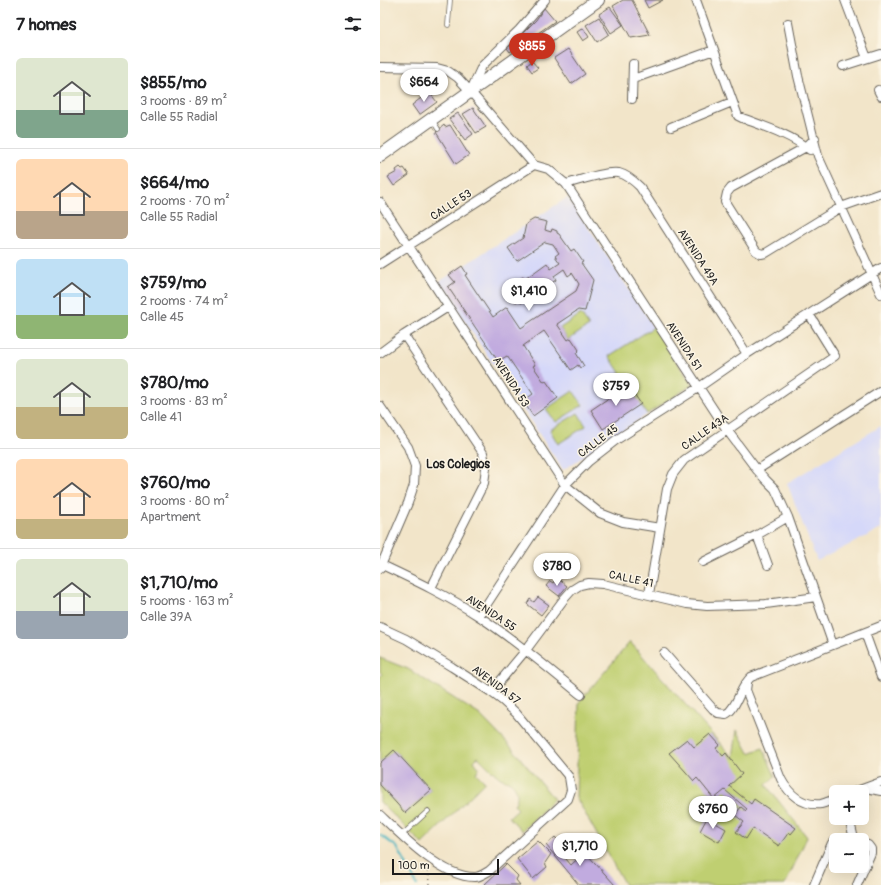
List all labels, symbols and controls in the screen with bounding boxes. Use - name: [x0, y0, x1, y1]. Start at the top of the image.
- icon: filters: [342, 13, 364, 35]
- text: 7 homes: [16, 14, 76, 35]
- pin: $855: [508, 33, 556, 67]
- text: $855: [518, 38, 546, 54]
- pin: $664: [400, 69, 448, 103]
- text: $855/mo: [140, 72, 207, 93]
- icon: home: [48, 74, 96, 122]
- text: $664: [409, 74, 439, 90]
- text: 3 rooms · 89 m²: [140, 93, 227, 109]
- text: Calle 55 Radial: [140, 109, 218, 125]
- text: $664/mo: [140, 172, 209, 193]
- icon: home: [48, 175, 96, 223]
- street label: CALLE 53: [428, 187, 474, 223]
- text: 2 rooms · 70 m²: [140, 193, 230, 209]
- text: Calle 55 Radial: [140, 209, 218, 225]
- street label: AVENIDA 49A: [675, 226, 721, 288]
- text: $759/mo: [140, 272, 207, 293]
- icon: home: [48, 275, 96, 323]
- pin: $1,410: [496, 278, 562, 312]
- text: $1,410: [511, 283, 547, 299]
- text: 2 rooms · 74 m²: [140, 293, 228, 309]
- text: Calle 45: [140, 309, 184, 325]
- street label: AVENIDA 51: [663, 319, 705, 373]
- street label: AVENIDA 53: [490, 354, 532, 410]
- text: $780/mo: [140, 372, 209, 393]
- pin: $759: [592, 373, 640, 407]
- icon: home: [48, 375, 96, 423]
- text: $759: [602, 378, 630, 394]
- text: 3 rooms · 83 m²: [140, 393, 228, 409]
- text: Calle 41: [140, 409, 182, 425]
- street label: CALLE 43A: [679, 411, 731, 453]
- street label: CALLE 45: [575, 422, 621, 460]
- district label: Los Colegios: [426, 457, 491, 472]
- text: $760/mo: [140, 472, 210, 493]
- icon: home: [48, 475, 96, 523]
- text: 3 rooms · 80 m²: [140, 493, 229, 509]
- text: Apartment: [140, 509, 201, 525]
- pin: $780: [533, 553, 581, 587]
- text: $780: [542, 558, 572, 574]
- street label: CALLE 41: [608, 568, 654, 590]
- text: $1,710/mo: [140, 572, 218, 593]
- icon: home: [48, 575, 96, 623]
- street label: AVENIDA 55: [464, 592, 519, 634]
- text: 5 rooms · 163 m²: [140, 593, 234, 609]
- text: Calle 39A: [140, 609, 192, 625]
- street label: AVENIDA 57: [469, 663, 523, 707]
- map controls: [829, 785, 869, 873]
- button: +: [829, 785, 869, 825]
- pin: $760: [689, 796, 737, 830]
- text: $760: [698, 801, 728, 817]
- pin: $1,710: [547, 833, 613, 867]
- button: −: [829, 833, 869, 873]
- text: $1,710: [562, 838, 598, 854]
- scale bar: [392, 857, 499, 876]
- text: 100 m: [398, 859, 429, 872]

